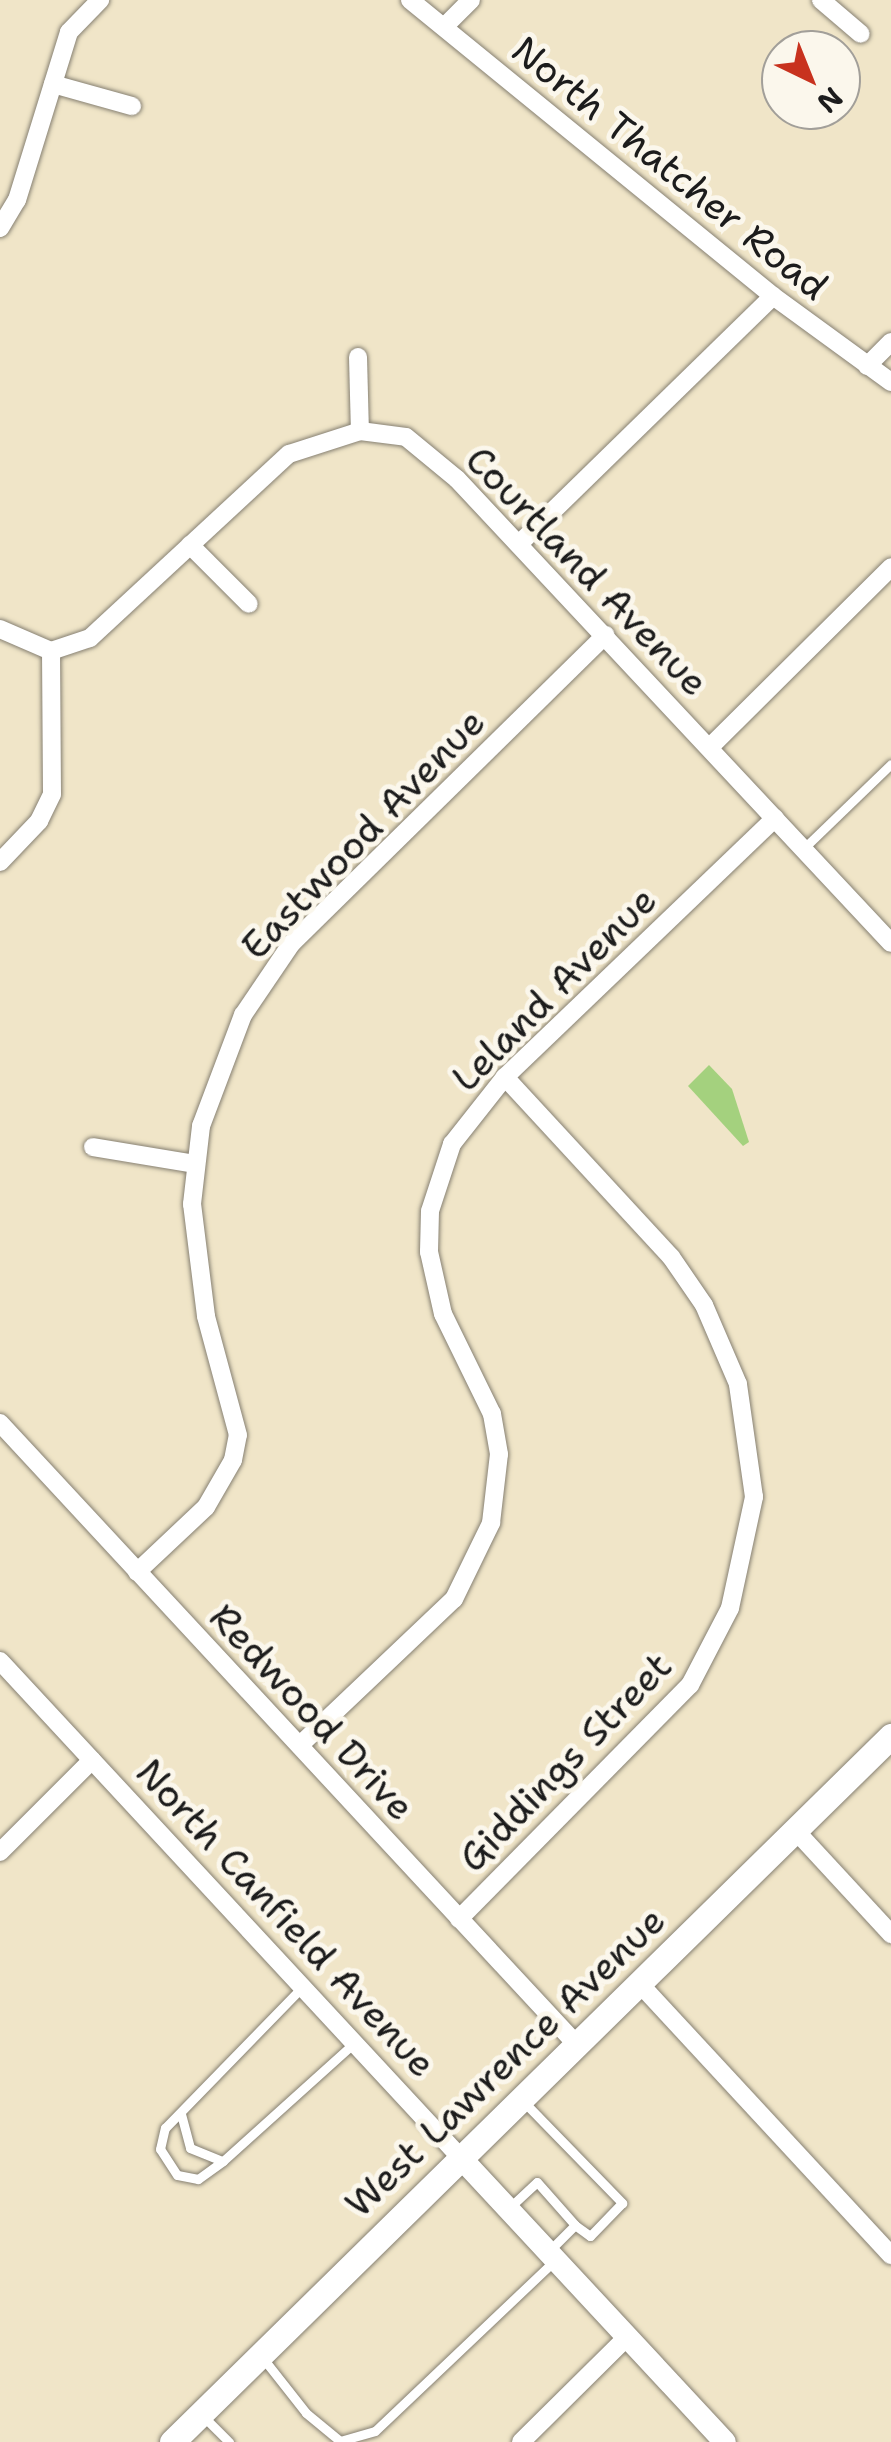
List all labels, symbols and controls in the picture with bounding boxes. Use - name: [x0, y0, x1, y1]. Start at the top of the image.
- street label: North Thatcher Road: [503, 27, 837, 309]
- north arrow: [761, 30, 861, 130]
- street label: Courtland Avenue: [456, 437, 718, 705]
- street label: Eastwood Avenue: [232, 699, 494, 969]
- street label: Leland Avenue: [442, 877, 666, 1101]
- street label: Redwood Drive: [200, 1594, 424, 1830]
- street label: Giddings Street: [449, 1643, 681, 1881]
- street label: North Canfield Avenue: [127, 1750, 445, 2086]
- street label: West Lawrence Avenue: [336, 1897, 674, 2227]

